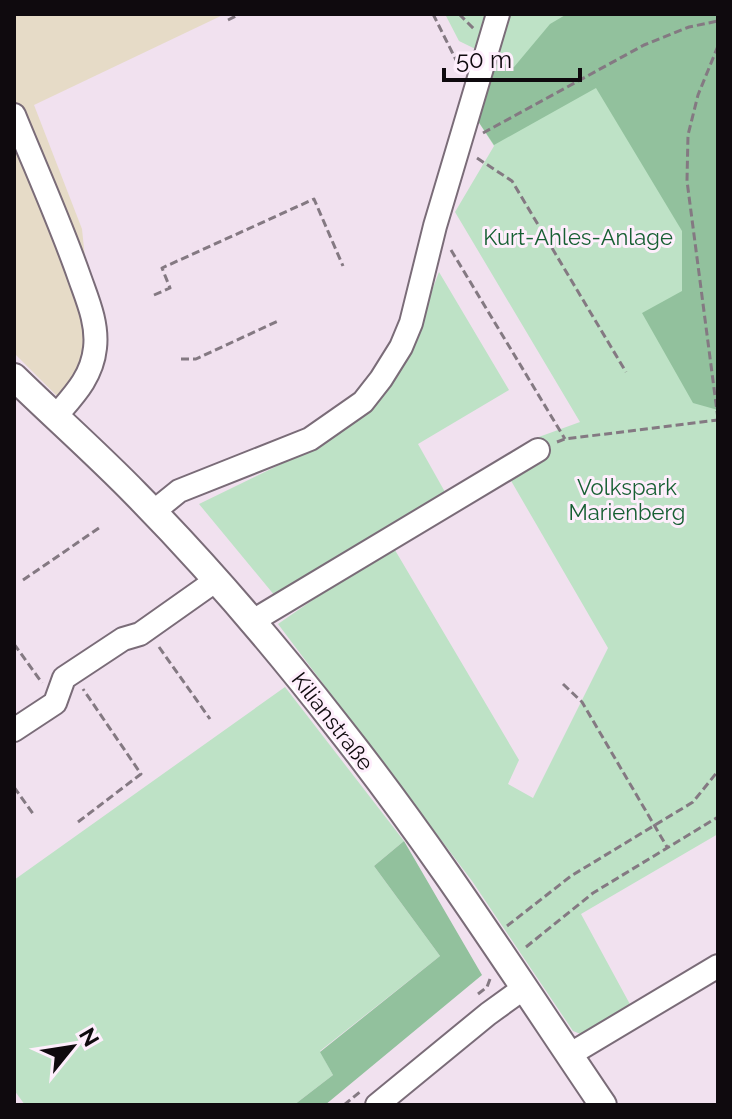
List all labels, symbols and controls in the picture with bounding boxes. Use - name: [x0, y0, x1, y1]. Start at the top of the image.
- scale bar: [444, 32, 580, 82]
- text: 50 m: [456, 45, 512, 74]
- park label: Kurt-Ahles-Anlage: [483, 224, 673, 250]
- park label: Volkspark Marienberg: [569, 474, 685, 525]
- street label: Kilianstraße: [287, 667, 379, 775]
- north arrow: [32, 1007, 112, 1087]
- text: N: [74, 1023, 105, 1051]

